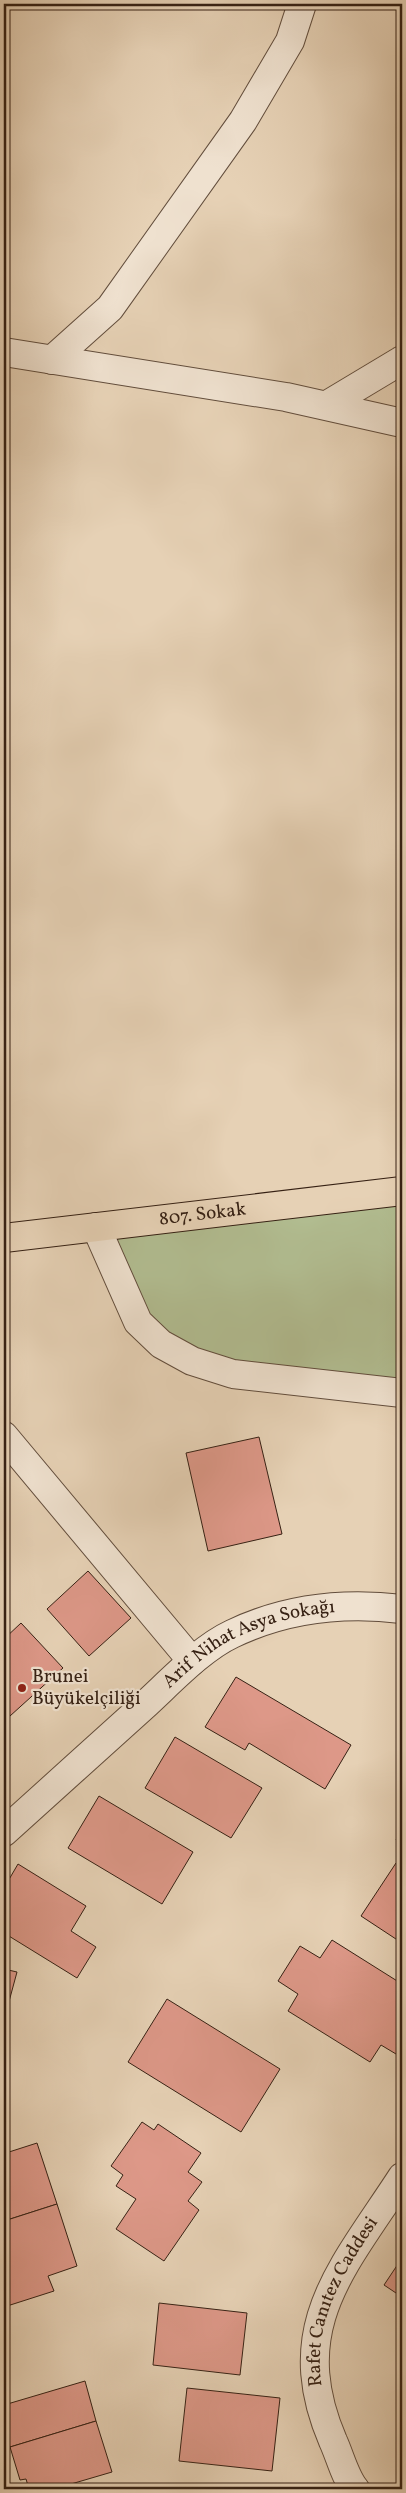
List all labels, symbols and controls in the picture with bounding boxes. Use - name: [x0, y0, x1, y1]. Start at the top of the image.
- street label: 807. Sokak: [158, 1197, 247, 1233]
- street label: Arif Nihat Asya Sokağı: [157, 1594, 336, 1695]
- place label: Brunei Büyükelçiliği: [32, 1664, 141, 1712]
- marker: Brunei Büyükelçiliği: [16, 1682, 28, 1694]
- street label: Rafet Canıtez Caddesi: [302, 2211, 385, 2388]

